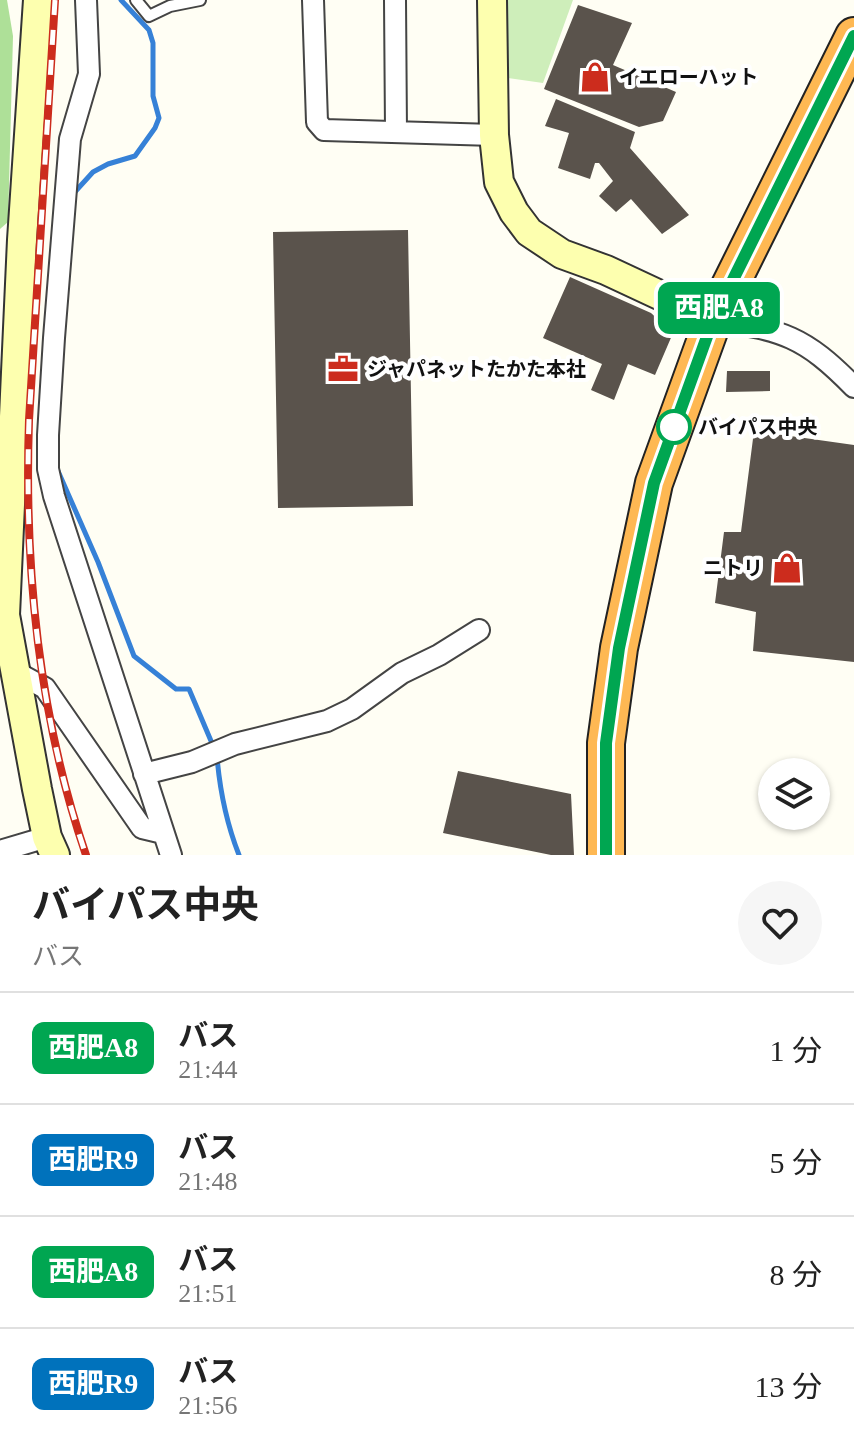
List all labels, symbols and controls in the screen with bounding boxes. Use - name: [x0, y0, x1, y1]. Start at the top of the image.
- shop icon: イエローハット: [578, 60, 612, 94]
- place label: イエローハット: [619, 66, 758, 88]
- line badge: 西肥A8: [663, 282, 775, 334]
- text: 西肥A8: [674, 292, 764, 323]
- office icon: ジャパネットたかた本社: [326, 352, 360, 386]
- place label: ジャパネットたかた本社: [367, 358, 586, 380]
- marker: バイパス中央: [657, 410, 691, 444]
- place label: バイパス中央: [698, 416, 818, 438]
- shop icon: ニトリ: [770, 551, 804, 585]
- place label: ニトリ: [703, 557, 763, 579]
- map controls: [758, 758, 830, 830]
- button: layers: [758, 758, 830, 830]
- button: heart: [738, 881, 822, 965]
- text: バイパス中央: [32, 884, 259, 926]
- text: バス: [32, 942, 84, 971]
- text: バス: [178, 1019, 238, 1052]
- text: 西肥A8: [48, 1032, 138, 1063]
- text: 1 分: [770, 1034, 822, 1067]
- text: 21:44: [178, 1055, 237, 1084]
- text: バス: [178, 1131, 238, 1164]
- text: 西肥R9: [48, 1144, 138, 1175]
- text: 5 分: [770, 1146, 822, 1179]
- text: 21:48: [178, 1167, 237, 1196]
- text: バス: [178, 1243, 238, 1276]
- text: 西肥A8: [48, 1256, 138, 1287]
- text: 8 分: [770, 1258, 822, 1291]
- text: 21:51: [178, 1279, 237, 1308]
- text: バス: [178, 1355, 238, 1388]
- text: 西肥R9: [48, 1368, 138, 1399]
- text: 13 分: [755, 1370, 822, 1403]
- text: 21:56: [178, 1391, 237, 1420]

